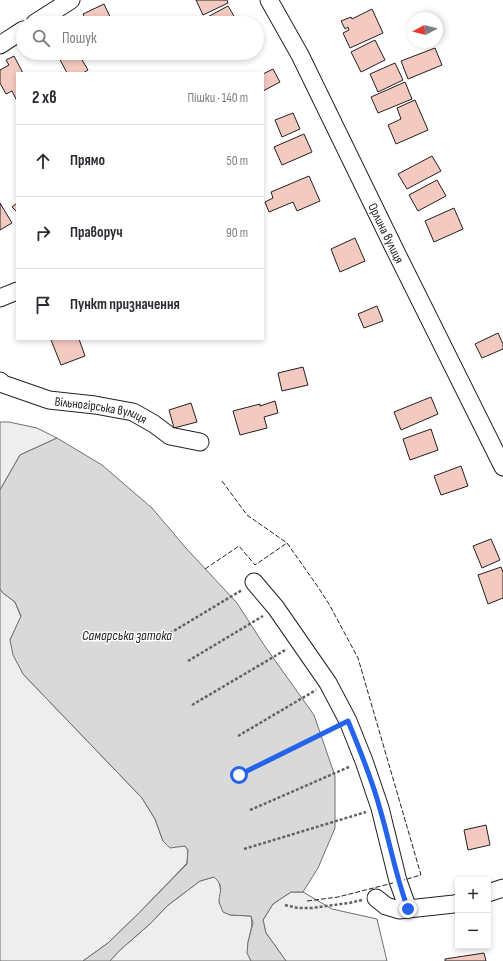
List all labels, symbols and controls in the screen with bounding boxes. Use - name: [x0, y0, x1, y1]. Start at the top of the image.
- north arrow: [407, 12, 443, 48]
- search box: [16, 16, 264, 60]
- icon: search: [30, 27, 52, 49]
- text: Пошук: [62, 29, 97, 48]
- text: 2 хв: [32, 88, 57, 108]
- text: Пішки · 140 m: [187, 90, 248, 106]
- icon: ahead: [32, 150, 54, 172]
- text: Прямо: [70, 151, 105, 170]
- text: 50 m: [227, 153, 248, 169]
- street label: Орлина вулиця: [364, 201, 407, 266]
- icon: right: [32, 222, 54, 244]
- text: Праворуч: [70, 223, 123, 242]
- text: 90 m: [226, 225, 248, 241]
- icon: arrive: [32, 294, 54, 316]
- text: Пункт призначення: [70, 295, 180, 314]
- street label: Вільногірська вулиця: [54, 394, 150, 427]
- water label: Самарська затока: [82, 627, 172, 644]
- route start: [230, 766, 248, 784]
- map controls: [455, 877, 491, 949]
- button: +: [455, 877, 491, 913]
- route end: [399, 900, 417, 918]
- button: −: [455, 913, 491, 949]

